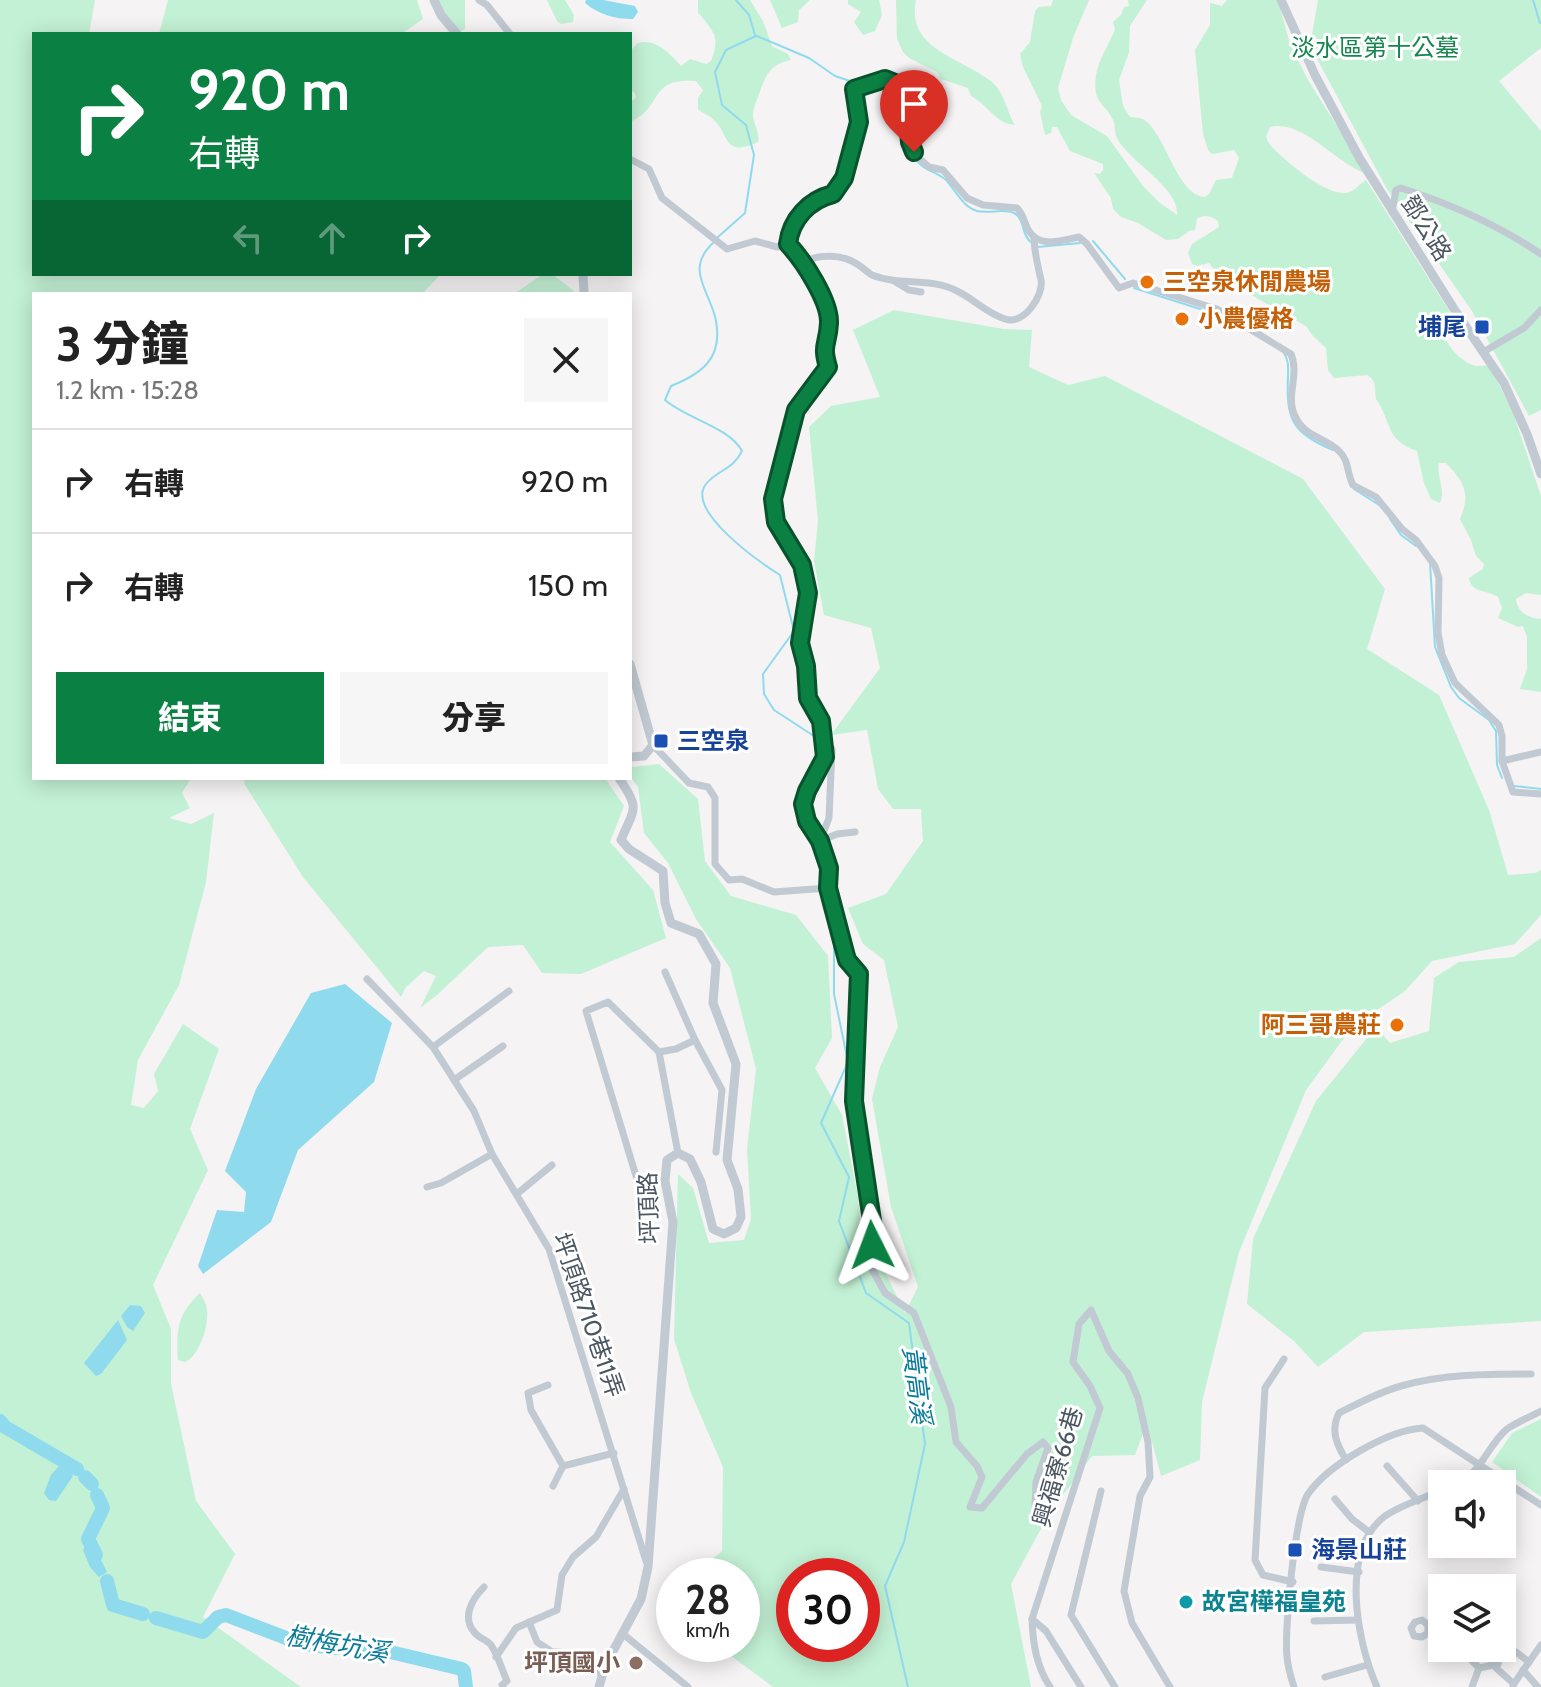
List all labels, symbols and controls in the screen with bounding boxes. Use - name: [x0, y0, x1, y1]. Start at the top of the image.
- park label: 淡水區第十公墓: [1291, 33, 1459, 62]
- text: 920 m: [188, 56, 350, 124]
- icon: right: [56, 64, 160, 168]
- pin: [880, 70, 948, 152]
- icon: arrive: [892, 82, 936, 126]
- text: 右轉: [188, 131, 260, 175]
- street label: 鄧公路: [1395, 190, 1458, 266]
- icon: left: [226, 216, 270, 260]
- icon: ahead: [310, 216, 354, 260]
- icon: right: [394, 216, 438, 260]
- place label: 三空泉休閒農場: [1163, 267, 1331, 296]
- marker: 三空泉休閒農場: [1138, 273, 1156, 291]
- place label: 小農優格: [1198, 304, 1294, 333]
- marker: 小農優格: [1173, 310, 1191, 328]
- place label: 埔尾: [1418, 312, 1466, 341]
- text: 3 分鐘: [56, 315, 189, 373]
- button: close: [524, 318, 608, 402]
- marker: 埔尾: [1473, 318, 1491, 336]
- text: 1.2 km · 15:28: [56, 374, 199, 406]
- icon: right: [56, 459, 100, 503]
- text: 920 m: [521, 463, 608, 500]
- text: 右轉: [124, 465, 184, 502]
- icon: right: [56, 563, 100, 607]
- text: 150 m: [528, 567, 608, 604]
- text: 右轉: [124, 569, 184, 606]
- button: 結束: [56, 672, 324, 764]
- button: 分享: [340, 672, 608, 764]
- place label: 三空泉: [677, 726, 749, 755]
- marker: 三空泉: [652, 732, 670, 750]
- place label: 阿三哥農莊: [1261, 1010, 1381, 1039]
- marker: 阿三哥農莊: [1388, 1016, 1406, 1034]
- street label: 坪頂路: [633, 1172, 664, 1245]
- position arrow: [830, 1203, 914, 1287]
- street label: 坪頂路710巷11弄: [547, 1229, 630, 1401]
- water label: 黃高溪: [896, 1344, 938, 1430]
- street label: 興福寮66巷: [1027, 1404, 1088, 1530]
- map controls: [1428, 1470, 1516, 1662]
- button: sound: [1428, 1470, 1516, 1558]
- place label: 海景山莊: [1311, 1535, 1407, 1564]
- marker: 海景山莊: [1286, 1541, 1304, 1559]
- speed limit sign: 30: [776, 1558, 880, 1662]
- button: layers: [1428, 1574, 1516, 1662]
- text: 28: [685, 1575, 731, 1624]
- place label: 故宮樺福皇苑: [1202, 1587, 1346, 1616]
- marker: 故宮樺福皇苑: [1177, 1593, 1195, 1611]
- text: km/h: [686, 1618, 730, 1642]
- water label: 樹梅坑溪: [283, 1619, 395, 1669]
- place label: 坪頂國小: [524, 1648, 620, 1677]
- marker: 坪頂國小: [627, 1654, 645, 1672]

